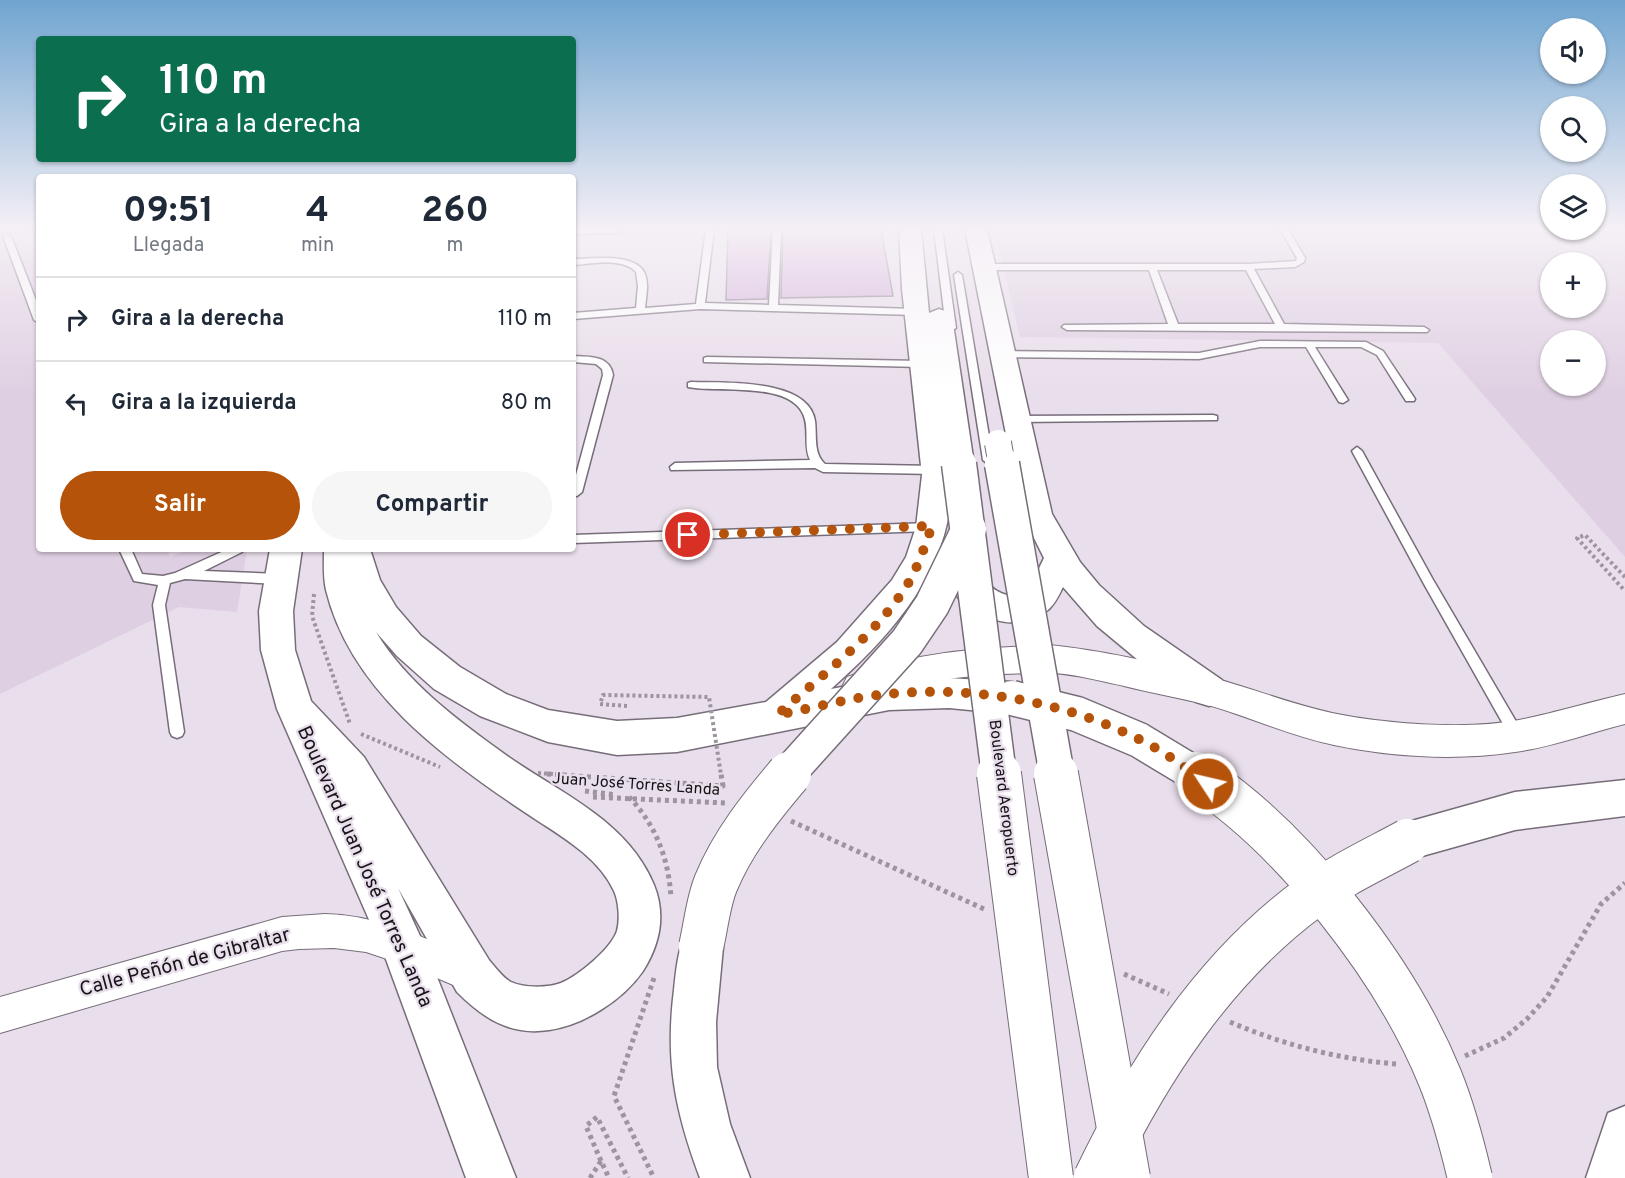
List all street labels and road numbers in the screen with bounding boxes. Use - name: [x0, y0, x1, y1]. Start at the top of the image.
- street label: Boulevard Aeropuerto: [983, 719, 1023, 878]
- street label: Boulevard Juan José Torres Landa: [290, 722, 438, 1012]
- street label: Juan José Torres Landa: [551, 769, 721, 801]
- street label: Calle Peñón de Gibraltar: [77, 922, 293, 1004]

